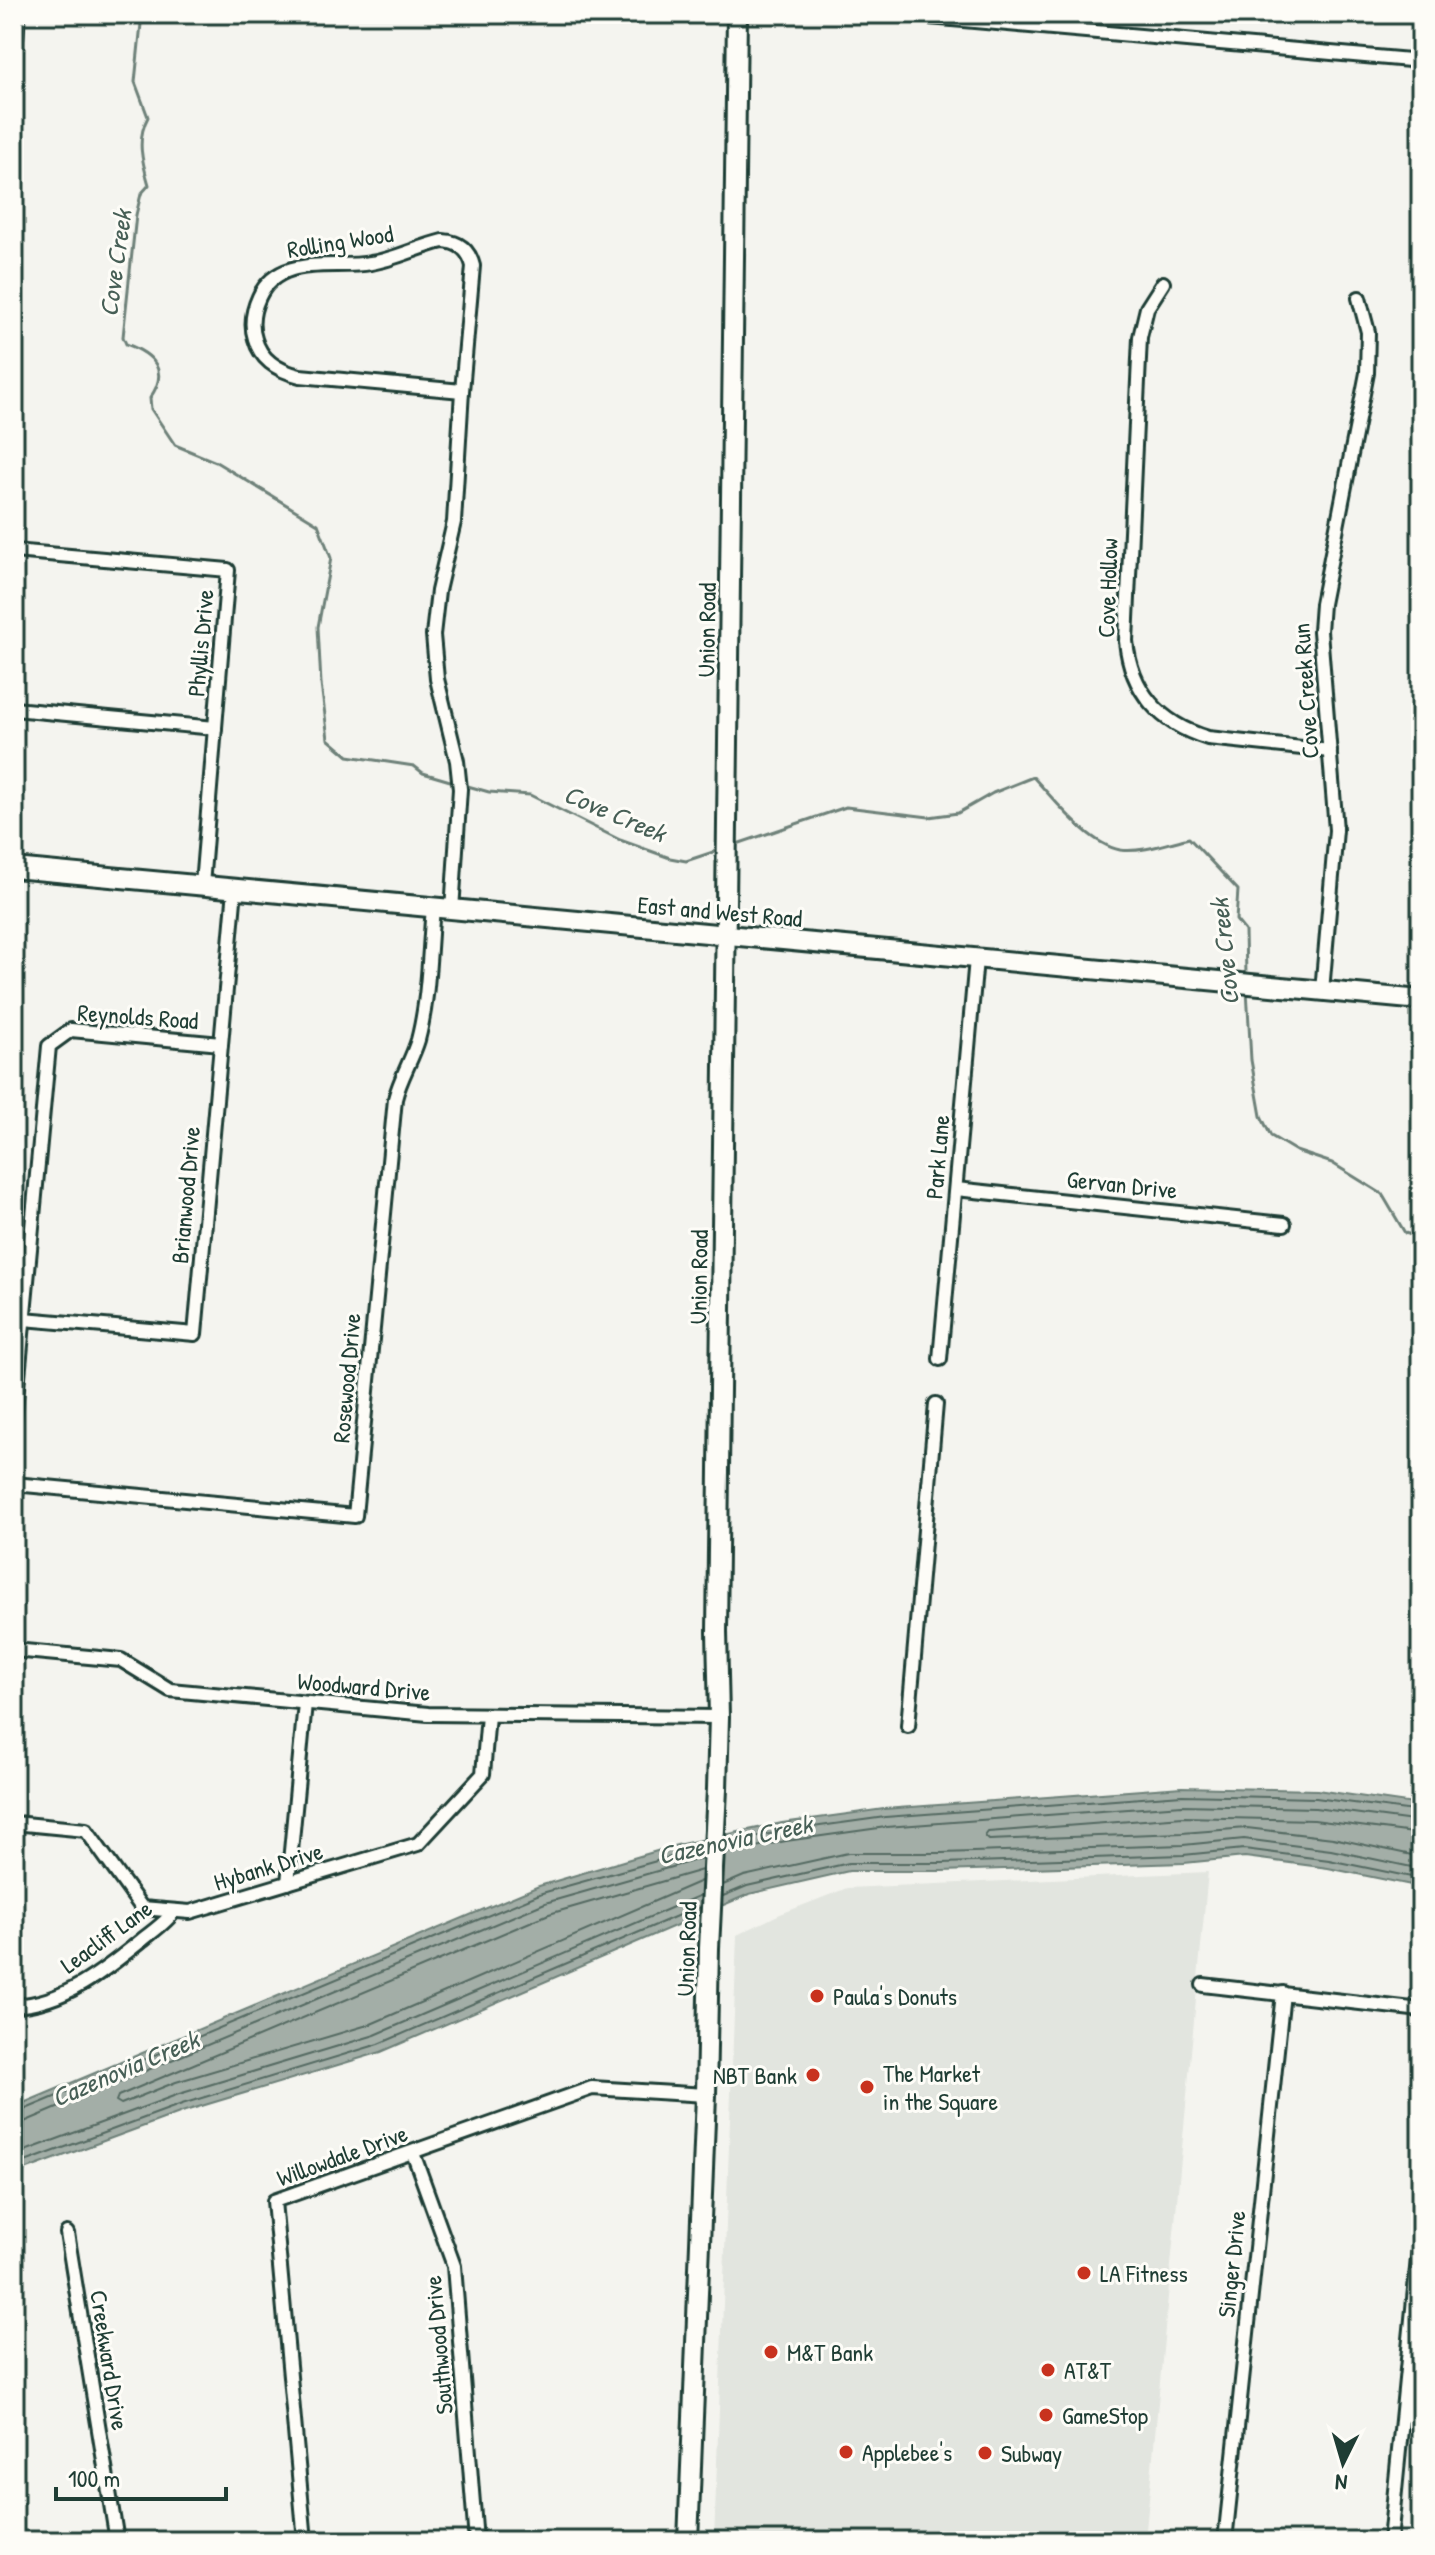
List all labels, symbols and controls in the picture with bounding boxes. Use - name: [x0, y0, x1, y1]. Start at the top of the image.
- water label: Cove Creek: [90, 205, 140, 319]
- street label: Rolling Wood: [285, 217, 395, 265]
- street label: Cove Hollow: [1089, 538, 1125, 638]
- street label: Union Road: [689, 582, 723, 678]
- street label: Phyllis Drive: [179, 588, 221, 698]
- street label: Cove Creek Run: [1284, 622, 1326, 760]
- water label: Cove Creek: [559, 776, 673, 851]
- street label: East and West Road: [636, 888, 804, 934]
- water label: Cove Creek: [1201, 895, 1247, 1007]
- street label: Reynolds Road: [77, 996, 199, 1036]
- street label: Park Lane: [917, 1113, 957, 1200]
- street label: Brianwood Drive: [163, 1125, 207, 1265]
- street label: Gervan Drive: [1065, 1162, 1179, 1206]
- street label: Union Road: [681, 1229, 715, 1325]
- street label: Rosewood Drive: [324, 1311, 368, 1444]
- street label: Woodward Drive: [296, 1664, 432, 1708]
- water label: Cazenovia Creek: [655, 1805, 817, 1872]
- street label: Hybank Drive: [210, 1834, 327, 1898]
- street label: Leacliff Lane: [54, 1892, 159, 1980]
- street label: Union Road: [668, 1901, 704, 1997]
- place label: Paula's Donuts: [833, 1980, 957, 2012]
- marker: Paula's Donuts: [808, 1987, 826, 2005]
- water label: Cazenovia Creek: [46, 2020, 206, 2115]
- place label: The Market in the Square: [883, 2057, 999, 2117]
- place label: NBT Bank: [713, 2059, 797, 2091]
- marker: NBT Bank: [804, 2066, 822, 2084]
- marker: The Market in the Square: [858, 2078, 876, 2096]
- street label: Willowdale Drive: [272, 2116, 412, 2193]
- street label: Singer Drive: [1209, 2208, 1253, 2319]
- place label: LA Fitness: [1100, 2257, 1188, 2289]
- marker: LA Fitness: [1075, 2264, 1093, 2282]
- street label: Southwood Drive: [416, 2274, 460, 2416]
- street label: Creekward Drive: [83, 2288, 137, 2433]
- place label: M&T Bank: [787, 2336, 873, 2368]
- marker: M&T Bank: [762, 2343, 780, 2361]
- place label: AT&T: [1064, 2354, 1112, 2386]
- marker: AT&T: [1039, 2361, 1057, 2379]
- place label: GameStop: [1062, 2399, 1148, 2431]
- marker: GameStop: [1037, 2406, 1055, 2424]
- north arrow: [1303, 2423, 1383, 2503]
- place label: Applebee's: [862, 2436, 952, 2468]
- place label: Subway: [1001, 2437, 1062, 2469]
- marker: Applebee's: [837, 2443, 855, 2461]
- marker: Subway: [976, 2444, 994, 2462]
- scale bar: [56, 2451, 226, 2501]
- text: 100 m: [68, 2462, 120, 2494]
- text: N: [1334, 2467, 1348, 2498]

